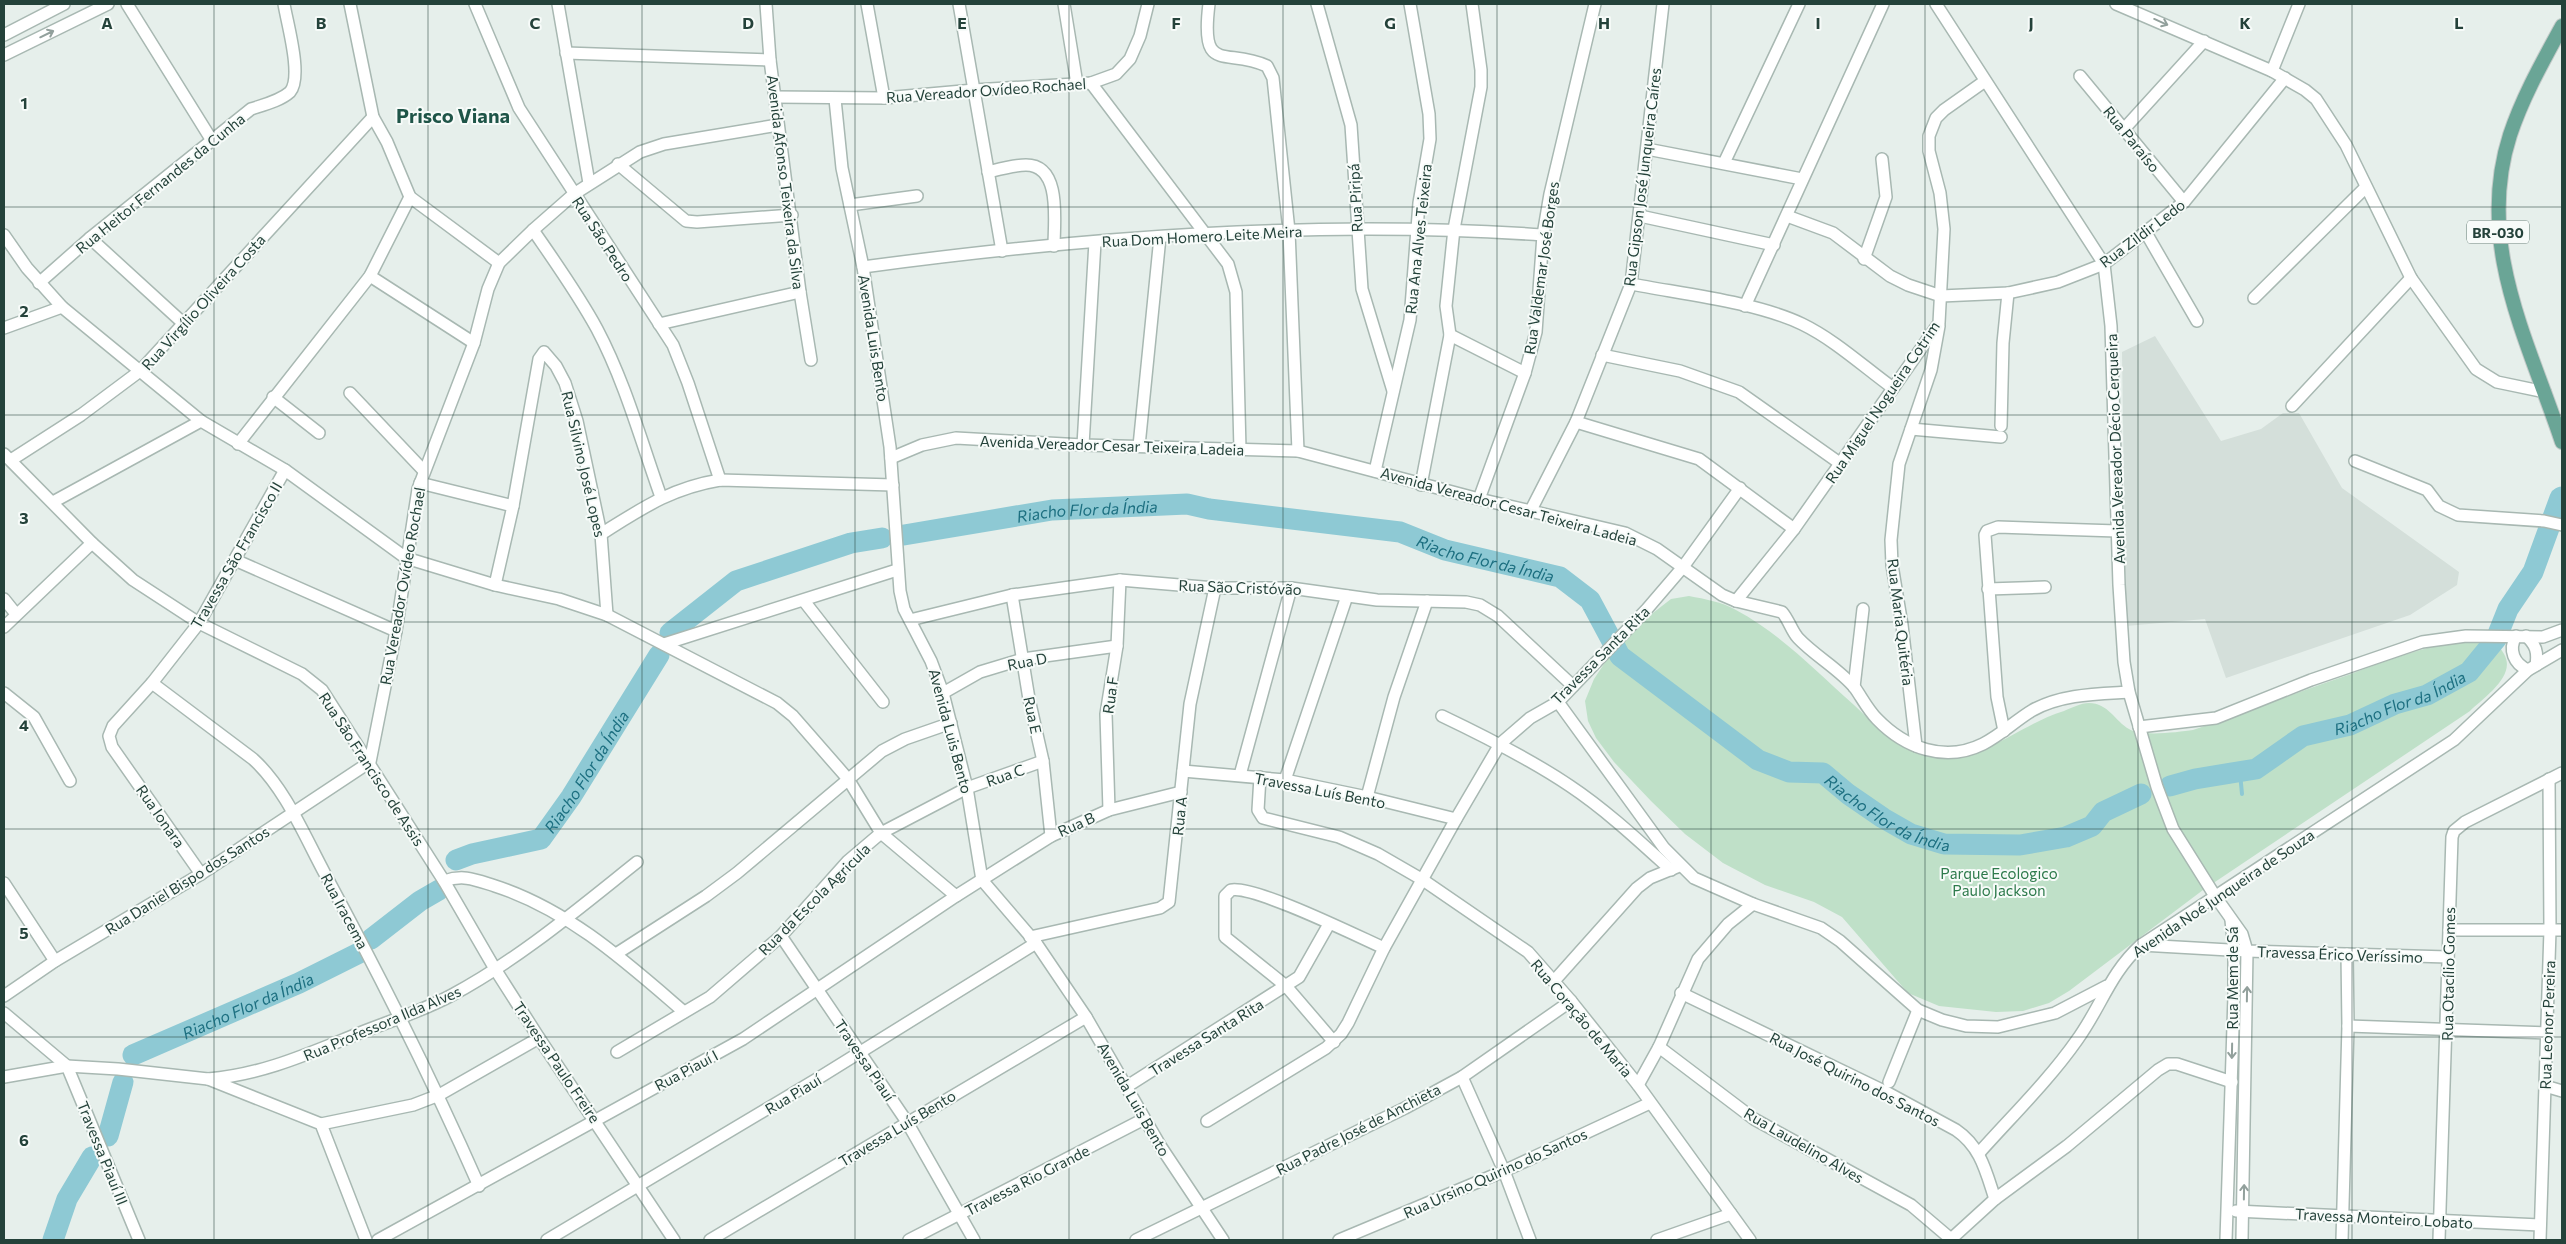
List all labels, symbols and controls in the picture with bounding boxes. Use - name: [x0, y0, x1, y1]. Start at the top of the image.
- text: A: [101, 13, 113, 32]
- text: B: [316, 13, 327, 32]
- text: C: [530, 13, 541, 32]
- text: D: [742, 13, 754, 32]
- text: E: [957, 13, 967, 32]
- text: F: [1171, 13, 1181, 32]
- text: G: [1384, 13, 1396, 32]
- text: H: [1598, 13, 1610, 32]
- text: I: [1815, 13, 1821, 32]
- text: J: [2028, 13, 2034, 32]
- text: K: [2239, 13, 2251, 32]
- text: L: [2454, 13, 2464, 32]
- one-way arrow: [2154, 18, 2169, 28]
- one-way arrow: [40, 29, 55, 39]
- street label: Rua Gipson José Junqueira Caíres: [1620, 67, 1664, 287]
- street label: Avenida Afonso Teixeira da Silva: [764, 74, 808, 290]
- street label: Rua Vereador Ovídeo Rochael: [885, 74, 1087, 106]
- text: 1: [20, 93, 28, 112]
- street label: Rua Paraíso: [2100, 102, 2164, 176]
- district label: Prisco Viana: [396, 103, 510, 127]
- street label: Rua Heitor Fernandes da Cunha: [72, 109, 248, 257]
- street label: Rua Piripá: [1344, 163, 1366, 233]
- street label: Rua Ana Alves Teixeira: [1401, 163, 1435, 315]
- street label: Rua Valdemar José Borges: [1520, 180, 1562, 356]
- street label: Rua São Pedro: [569, 193, 637, 285]
- street label: Rua Zildir Ledo: [2096, 195, 2188, 271]
- road number: BR-030: [2467, 220, 2529, 243]
- street label: Rua Dom Homero Leite Meira: [1101, 222, 1303, 250]
- street label: Rua Virgílio Oliveira Costa: [137, 230, 269, 374]
- street label: Avenida Luis Bento: [855, 273, 893, 403]
- text: 2: [19, 301, 29, 320]
- street label: Rua Miguel Nogueira Cotrim: [1821, 318, 1943, 486]
- street label: Avenida Vereador Décio Cerqueira: [2102, 333, 2128, 565]
- street label: Rua Silvino José Lopes: [558, 389, 610, 539]
- street label: Avenida Vereador Cesar Teixeira Ladeia: [979, 431, 1245, 459]
- street label: Avenida Vereador Cesar Teixeira Ladeia: [1379, 463, 1639, 549]
- street label: Travessa São Francisco II: [187, 478, 285, 632]
- street label: Rua Vereador Ovídeo Rochael: [376, 486, 428, 686]
- water label: Riacho Flor da Índia: [1015, 496, 1158, 525]
- text: 3: [19, 508, 29, 527]
- water label: Riacho Flor da Índia: [1414, 530, 1556, 585]
- street label: Rua Maria Quitéria: [1884, 557, 1918, 687]
- street label: Rua São Cristóvão: [1178, 576, 1302, 598]
- street label: Travessa Santa Rita: [1547, 602, 1653, 708]
- street label: Rua D: [1006, 648, 1048, 674]
- water label: Riacho Flor da Índia: [2332, 666, 2469, 738]
- street label: Avenida Luis Bento: [926, 667, 976, 795]
- street label: Rua F: [1098, 675, 1122, 715]
- street label: Rua São Francisco de Assis: [316, 689, 429, 849]
- street label: Rua E: [1020, 695, 1046, 736]
- water label: Riacho Flor da Índia: [539, 707, 632, 836]
- text: 4: [19, 715, 29, 734]
- street label: Rua C: [983, 760, 1027, 790]
- street label: Travessa Luís Bento: [1253, 768, 1387, 812]
- water label: Riacho Flor da Índia: [1822, 770, 1950, 854]
- street label: Rua Ionara: [133, 781, 189, 851]
- street label: Rua A: [1168, 795, 1190, 837]
- street label: Rua B: [1055, 808, 1098, 840]
- street label: Rua Daniel Bispo dos Santos: [102, 822, 273, 938]
- street label: Avenida Noé Junqueira de Souza: [2129, 825, 2317, 961]
- street label: Rua da Escola Agricula: [754, 839, 874, 959]
- park label: Parque Ecologico Paulo Jackson: [1940, 864, 2058, 899]
- street label: Rua Iracema: [318, 870, 372, 952]
- street label: Rua Otacílio Gomes: [2438, 907, 2458, 1041]
- text: 5: [19, 923, 29, 942]
- street label: Rua Mem de Sá: [2223, 926, 2241, 1030]
- street label: Travessa Érico Veríssimo: [2257, 941, 2423, 966]
- street label: Rua Coração de Maria: [1527, 955, 1637, 1081]
- street label: Rua Leonor Pereira: [2536, 960, 2558, 1090]
- water label: Riacho Flor da Índia: [179, 968, 316, 1042]
- street label: Rua Professora Ilda Alves: [301, 982, 464, 1064]
- one-way arrow: [2242, 986, 2252, 1002]
- street label: Travessa Santa Rita: [1145, 995, 1267, 1079]
- street label: Travessa Paulo Freire: [510, 998, 604, 1126]
- street label: Travessa Piauí: [831, 1016, 900, 1105]
- street label: Rua José Quirino dos Santos: [1767, 1028, 1943, 1130]
- street label: Avenida Luis Bento: [1094, 1039, 1174, 1159]
- one-way arrow: [2228, 1043, 2237, 1059]
- street label: Rua Piauí I: [651, 1046, 721, 1094]
- street label: Rua Piauí: [762, 1070, 825, 1118]
- street label: Rua Padre José de Anchieta: [1273, 1080, 1443, 1178]
- street label: Travessa Luís Bento: [835, 1086, 959, 1170]
- street label: Travessa Piauí III: [74, 1098, 132, 1208]
- street label: Rua Laudelino Alves: [1741, 1103, 1867, 1187]
- street label: Rua Ursino Quirino do Santos: [1400, 1124, 1590, 1222]
- text: 6: [19, 1130, 29, 1149]
- street label: Travessa Rio Grande: [962, 1141, 1092, 1219]
- one-way arrow: [2239, 1184, 2249, 1200]
- street label: Travessa Monteiro Lobato: [2295, 1204, 2473, 1232]

